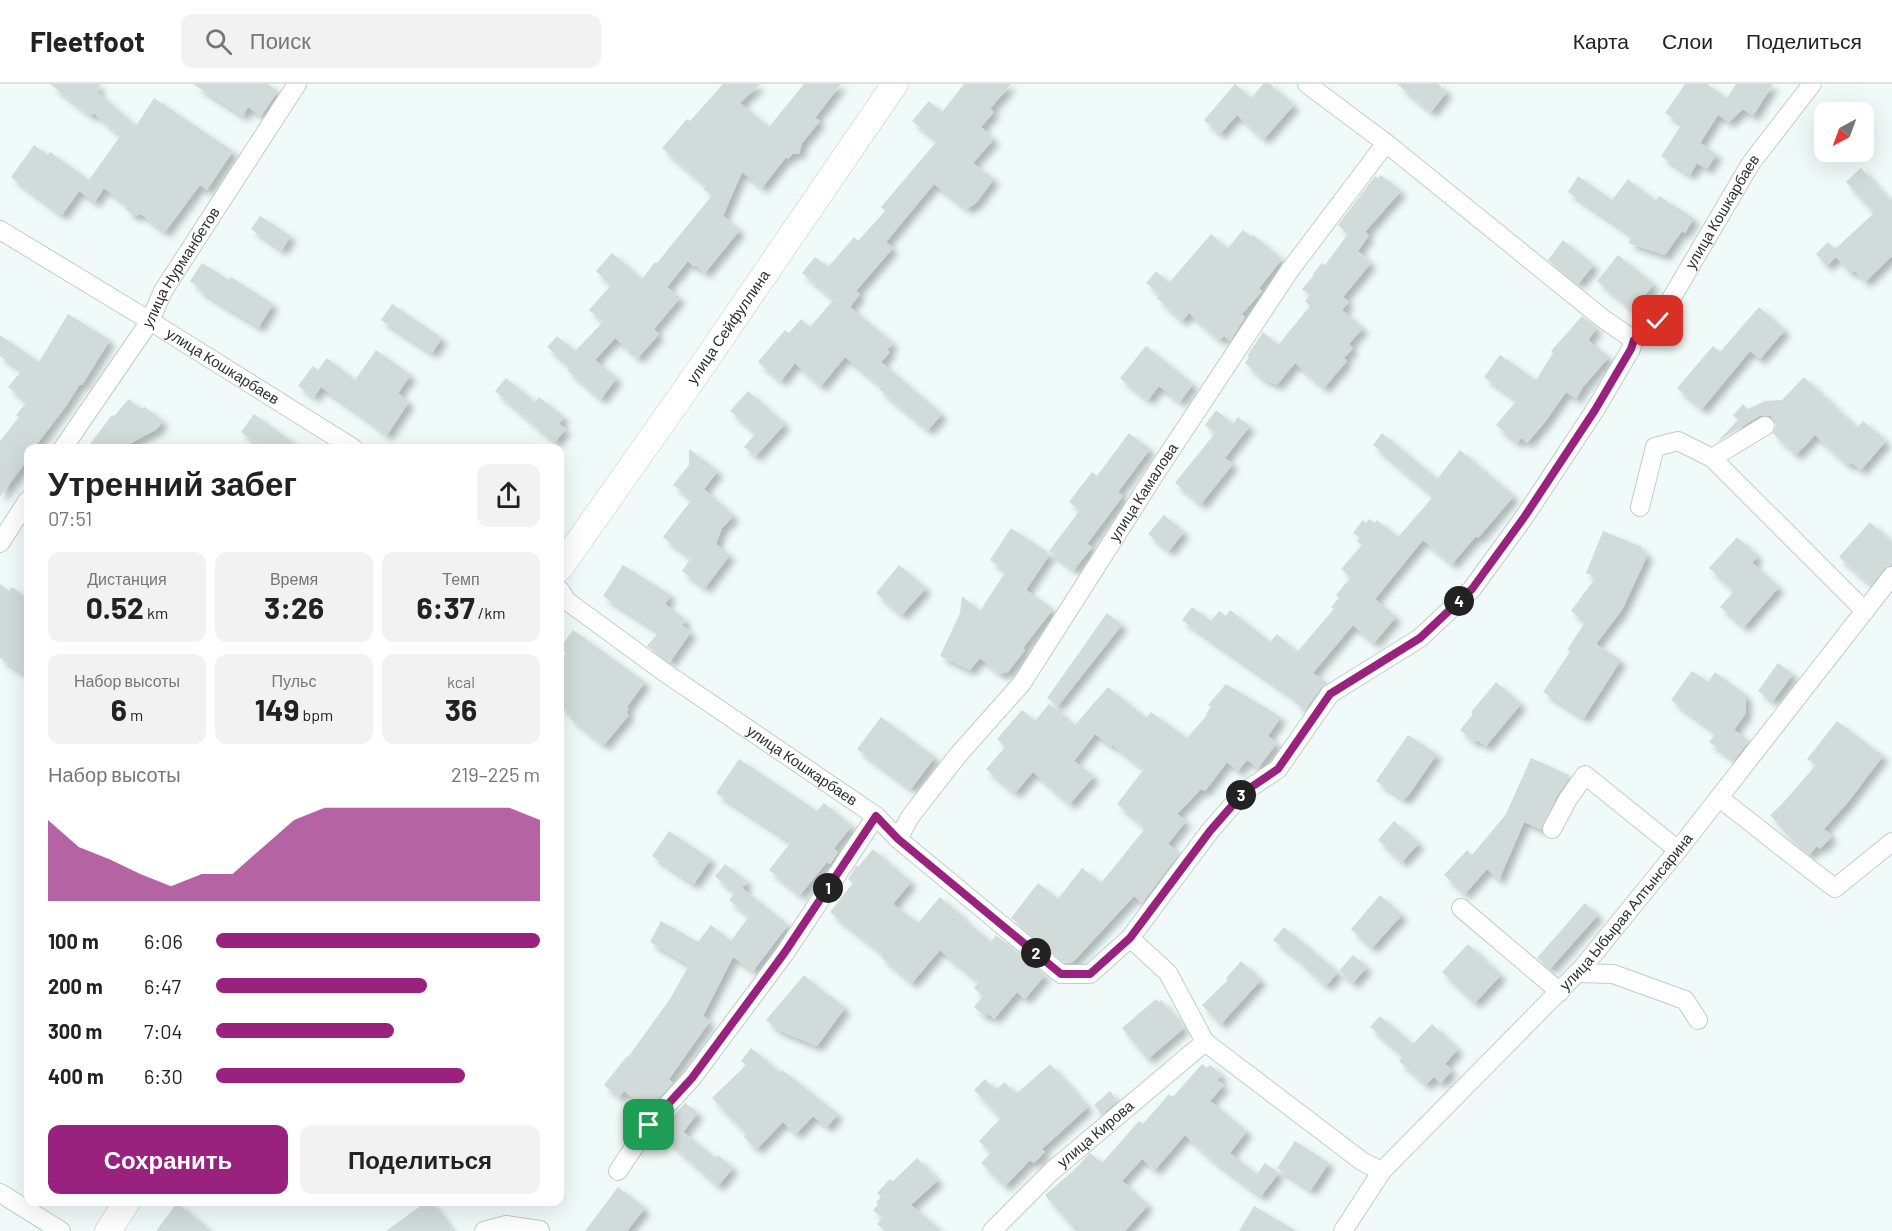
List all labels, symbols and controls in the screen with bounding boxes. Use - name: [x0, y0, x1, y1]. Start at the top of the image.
- search box: [181, 14, 601, 68]
- text: Fleetfoot: [30, 24, 145, 58]
- icon: search: [202, 25, 235, 58]
- text: Поиск: [250, 27, 311, 53]
- text: Карта: [1573, 28, 1629, 53]
- text: Слои: [1662, 28, 1713, 53]
- text: Поделиться: [1746, 28, 1862, 53]
- north arrow: [1814, 102, 1874, 162]
- map controls: [1814, 102, 1874, 162]
- street label: улица Кошкарбаев: [1681, 150, 1762, 272]
- street label: улица Нурманбетов: [138, 203, 223, 331]
- street label: улица Сейфуллина: [683, 266, 773, 387]
- pin: [1632, 295, 1683, 346]
- icon: check: [1641, 304, 1674, 337]
- street label: улица Кошкарбаев: [163, 323, 283, 408]
- street label: улица Камалова: [1105, 439, 1181, 544]
- text: Утренний забег: [48, 463, 297, 503]
- button: share: [477, 464, 540, 527]
- text: 07:51: [48, 506, 92, 530]
- text: Дистанция: [87, 569, 167, 588]
- text: Время: [270, 569, 318, 588]
- text: Темп: [442, 569, 480, 588]
- pin: 4: [1444, 586, 1474, 616]
- text: 0.52: [86, 589, 144, 625]
- text: 3:26: [264, 589, 324, 625]
- text: 6:37: [417, 589, 475, 625]
- text: 4: [1454, 591, 1464, 610]
- text: km: [144, 603, 168, 622]
- text: /km: [475, 603, 505, 622]
- text: Набор высоты: [74, 671, 180, 690]
- text: Пульс: [272, 671, 316, 690]
- text: kcal: [447, 672, 475, 691]
- text: 6: [111, 691, 127, 727]
- text: 149: [255, 691, 299, 727]
- text: 36: [445, 691, 477, 727]
- text: m: [127, 705, 143, 724]
- text: bpm: [299, 705, 333, 724]
- street label: улица Кошкарбаев: [744, 721, 861, 809]
- text: Набор высоты: [48, 762, 181, 786]
- text: 219–225 m: [451, 762, 540, 786]
- pin: 3: [1226, 780, 1256, 810]
- text: 3: [1237, 785, 1245, 804]
- street label: улица Ыбырая Алтынсарина: [1555, 829, 1696, 993]
- pin: 1: [813, 873, 843, 903]
- text: 1: [825, 878, 831, 897]
- text: 100 m: [48, 929, 99, 953]
- text: 6:06: [144, 929, 183, 953]
- pin: 2: [1021, 938, 1051, 968]
- text: 2: [1032, 943, 1040, 962]
- text: 200 m: [48, 974, 103, 998]
- text: 6:47: [144, 974, 181, 998]
- text: 300 m: [48, 1019, 102, 1043]
- text: 7:04: [144, 1019, 183, 1043]
- text: 400 m: [48, 1064, 104, 1088]
- text: 6:30: [144, 1064, 183, 1088]
- street label: улица Кирова: [1053, 1096, 1137, 1171]
- pin: [623, 1099, 674, 1150]
- icon: arrive: [632, 1108, 665, 1141]
- button: Сохранить: [48, 1125, 288, 1194]
- button: Поделиться: [300, 1125, 540, 1194]

